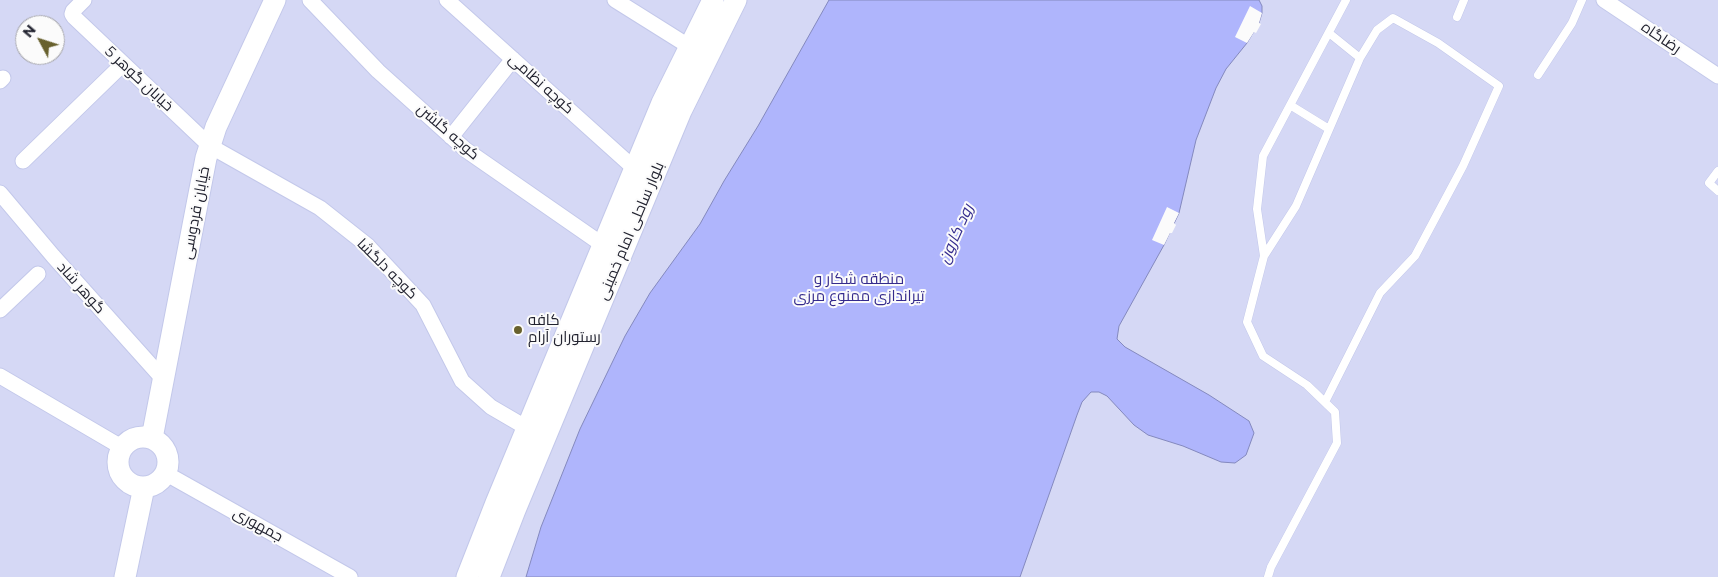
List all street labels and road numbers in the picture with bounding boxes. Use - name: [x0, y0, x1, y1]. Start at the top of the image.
- street label: رضاگاه: [1638, 18, 1684, 58]
- street label: خیابان گوهر 5: [101, 43, 177, 115]
- street label: کوچه نظامی: [505, 50, 577, 118]
- street label: کوچه گلشن: [413, 100, 483, 164]
- street label: بلوار ساحلی امام خمینی: [594, 159, 668, 303]
- street label: خیابان فردوسی: [178, 165, 214, 261]
- street label: کوچه دلگشا: [353, 235, 421, 303]
- street label: گوهر شاد: [53, 258, 109, 318]
- street label: جمهوری: [230, 504, 286, 546]

